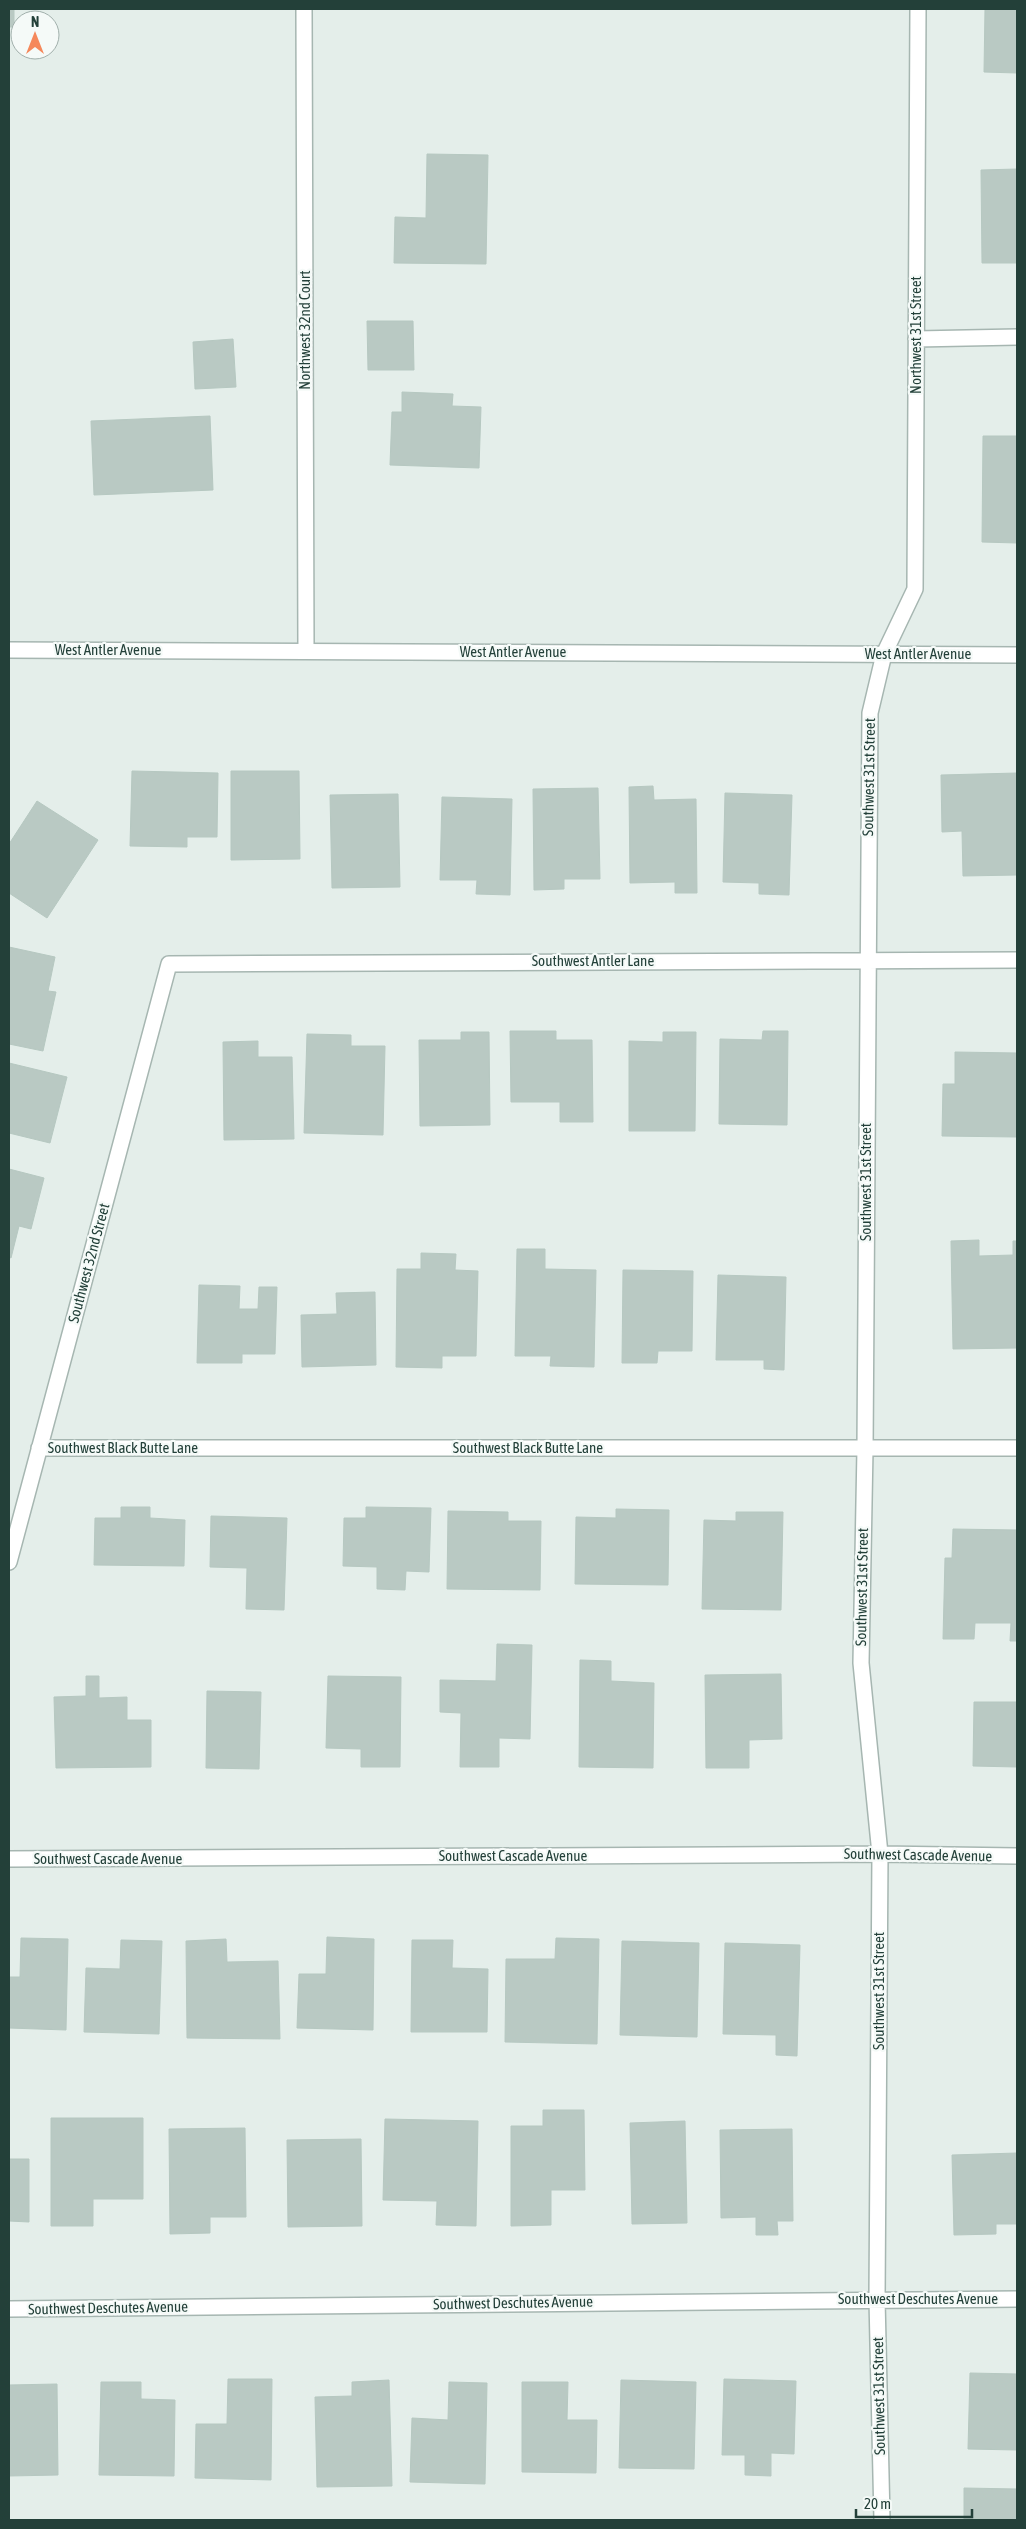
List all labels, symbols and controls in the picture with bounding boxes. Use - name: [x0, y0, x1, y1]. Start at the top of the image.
- north arrow: [10, 10, 60, 60]
- text: N: [31, 14, 39, 30]
- street label: Northwest 32nd Court: [296, 270, 313, 390]
- street label: Northwest 31st Street: [907, 276, 924, 394]
- street label: West Antler Avenue: [55, 641, 161, 658]
- street label: West Antler Avenue: [460, 643, 566, 660]
- street label: West Antler Avenue: [865, 645, 971, 662]
- street label: Southwest 31st Street: [859, 718, 878, 836]
- street label: Southwest Antler Lane: [532, 952, 654, 969]
- street label: Southwest 31st Street: [857, 1123, 874, 1241]
- street label: Southwest 32nd Street: [64, 1201, 113, 1324]
- street label: Southwest Black Butte Lane: [48, 1439, 198, 1456]
- street label: Southwest Black Butte Lane: [453, 1439, 603, 1456]
- street label: Southwest 31st Street: [852, 1528, 871, 1646]
- street label: Southwest Cascade Avenue: [844, 1845, 993, 1864]
- street label: Southwest Cascade Avenue: [439, 1847, 587, 1864]
- street label: Southwest Cascade Avenue: [34, 1850, 182, 1867]
- street label: Southwest 31st Street: [870, 1932, 887, 2050]
- street label: Southwest Deschutes Avenue: [838, 2290, 998, 2307]
- street label: Southwest Deschutes Avenue: [433, 2293, 593, 2312]
- street label: Southwest Deschutes Avenue: [28, 2298, 188, 2317]
- street label: Southwest 31st Street: [869, 2337, 888, 2455]
- scale bar: [856, 2486, 972, 2518]
- text: 20 m: [864, 2495, 891, 2512]

